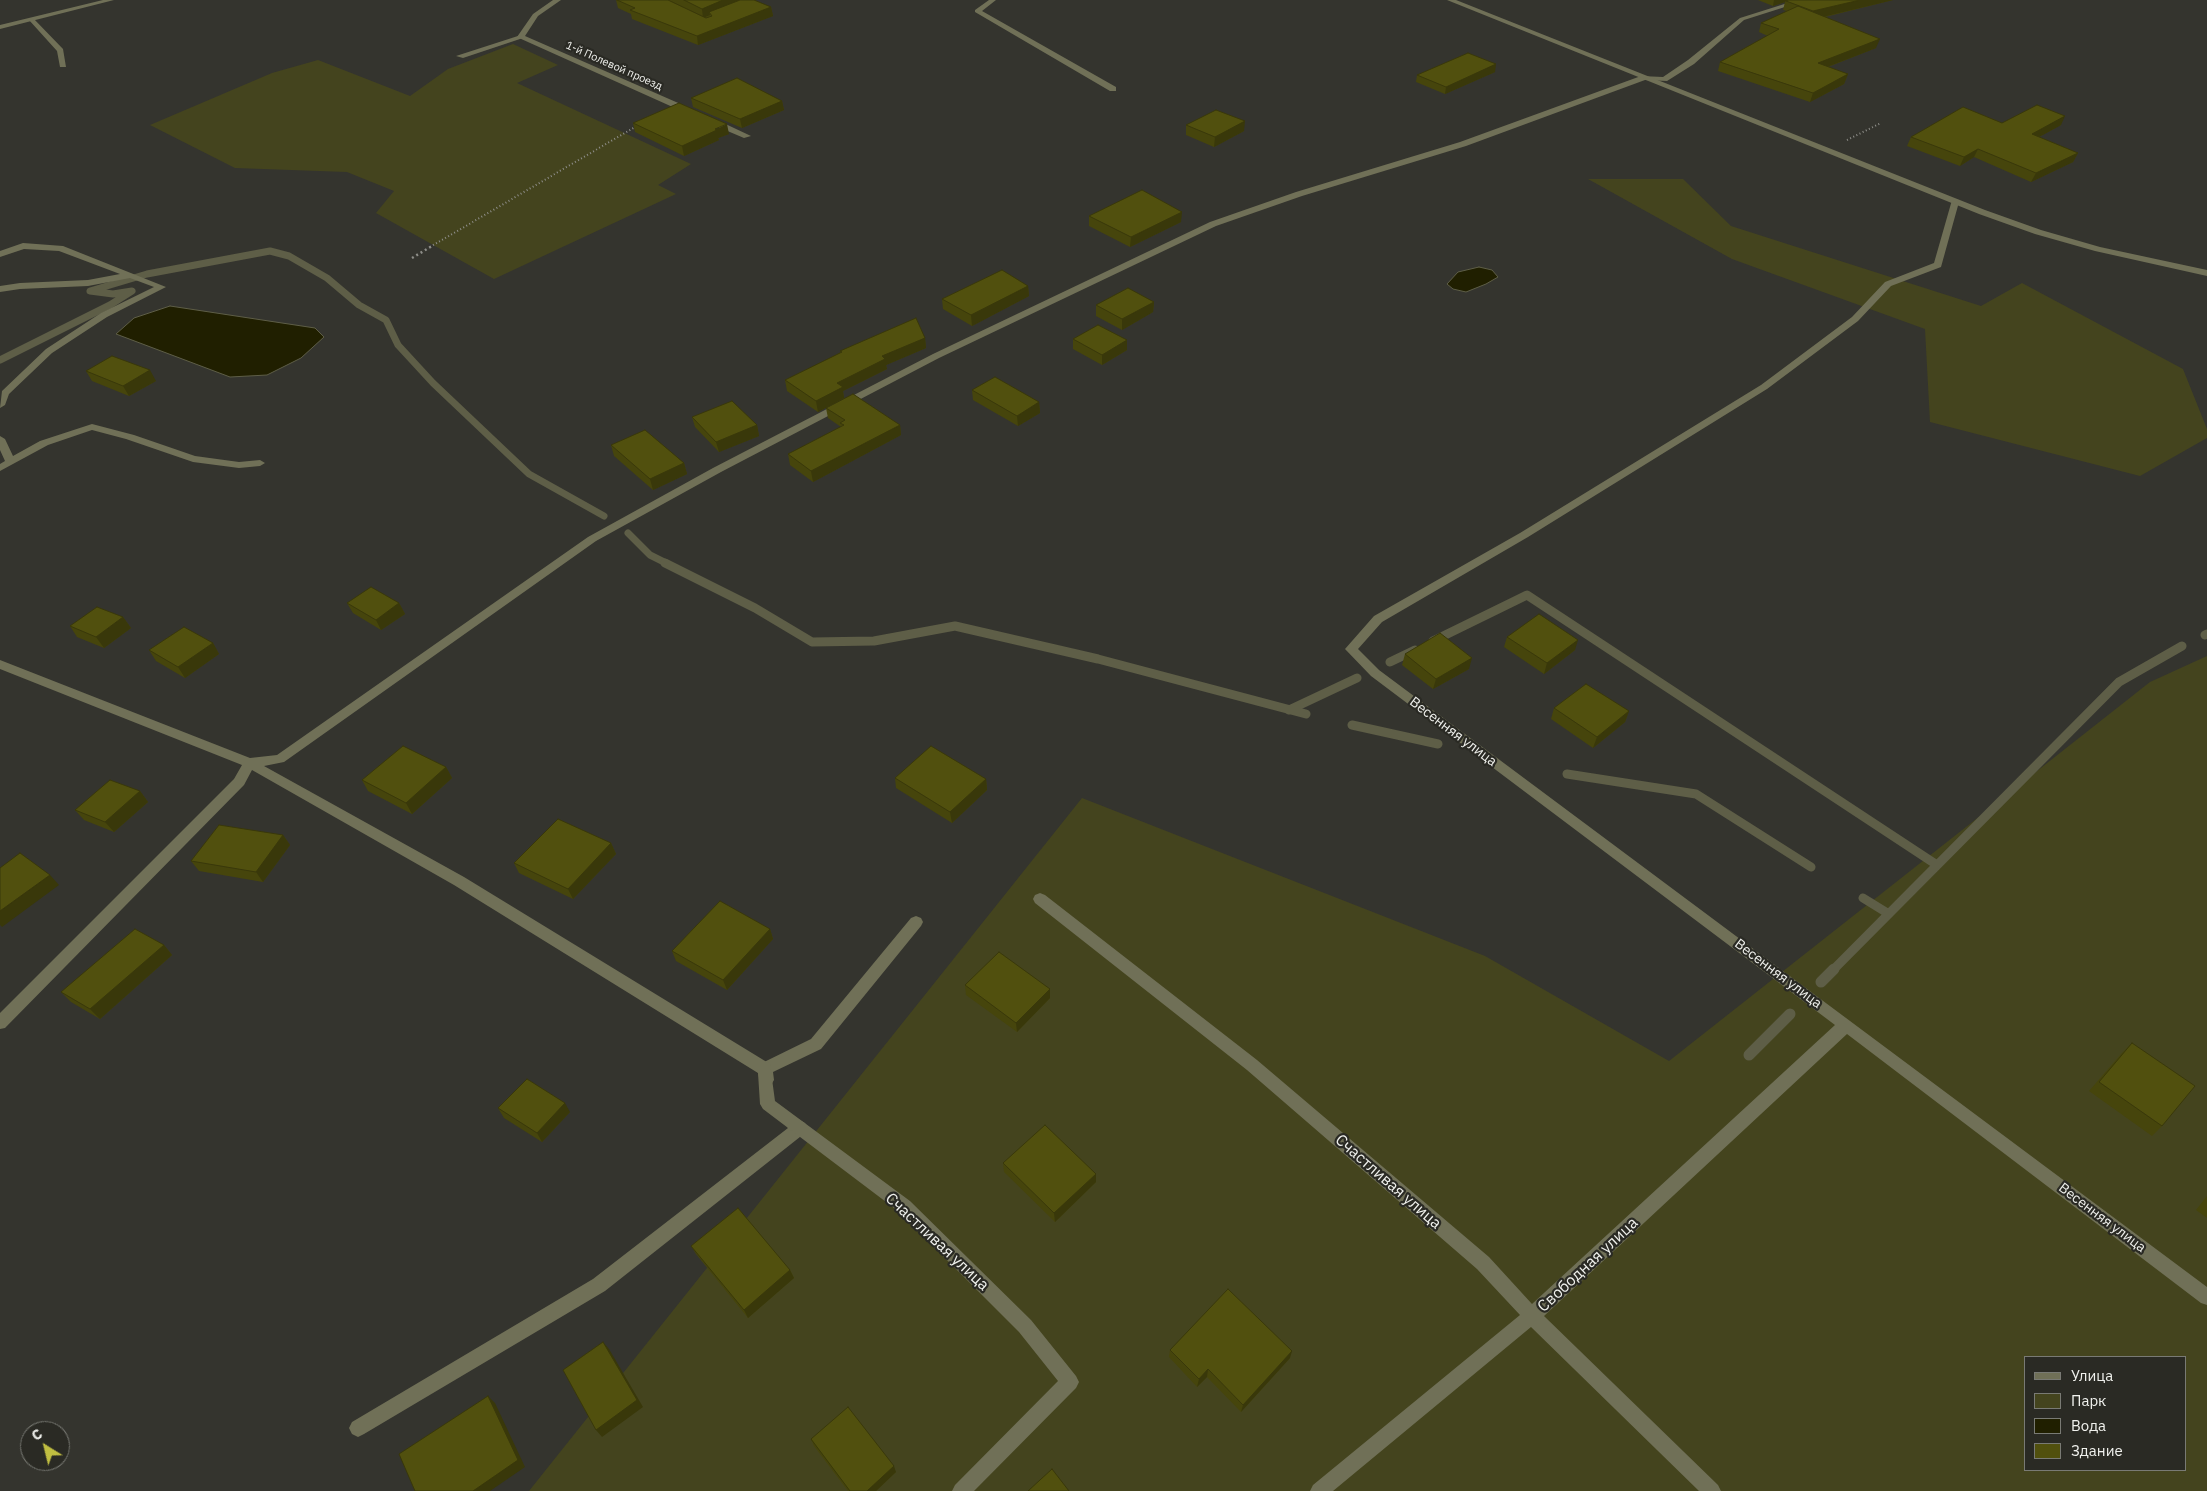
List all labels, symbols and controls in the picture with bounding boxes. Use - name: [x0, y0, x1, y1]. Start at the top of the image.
- street label: 1-й Полевой проезд: [564, 39, 664, 93]
- street label: Весенняя улица: [1406, 694, 1500, 770]
- street label: Весенняя улица: [1731, 936, 1825, 1012]
- street label: Счастливая улица: [1331, 1131, 1445, 1233]
- street label: Весенняя улица: [2055, 1180, 2149, 1256]
- street label: Счастливая улица: [881, 1189, 993, 1295]
- street label: Свободная улица: [1534, 1214, 1642, 1316]
- legend: [2024, 1356, 2187, 1471]
- text: Улица: [2071, 1366, 2113, 1385]
- text: Парк: [2071, 1391, 2106, 1410]
- text: Вода: [2071, 1416, 2106, 1435]
- north arrow: [20, 1421, 70, 1471]
- text: С: [28, 1425, 46, 1445]
- text: Здание: [2071, 1441, 2123, 1460]

